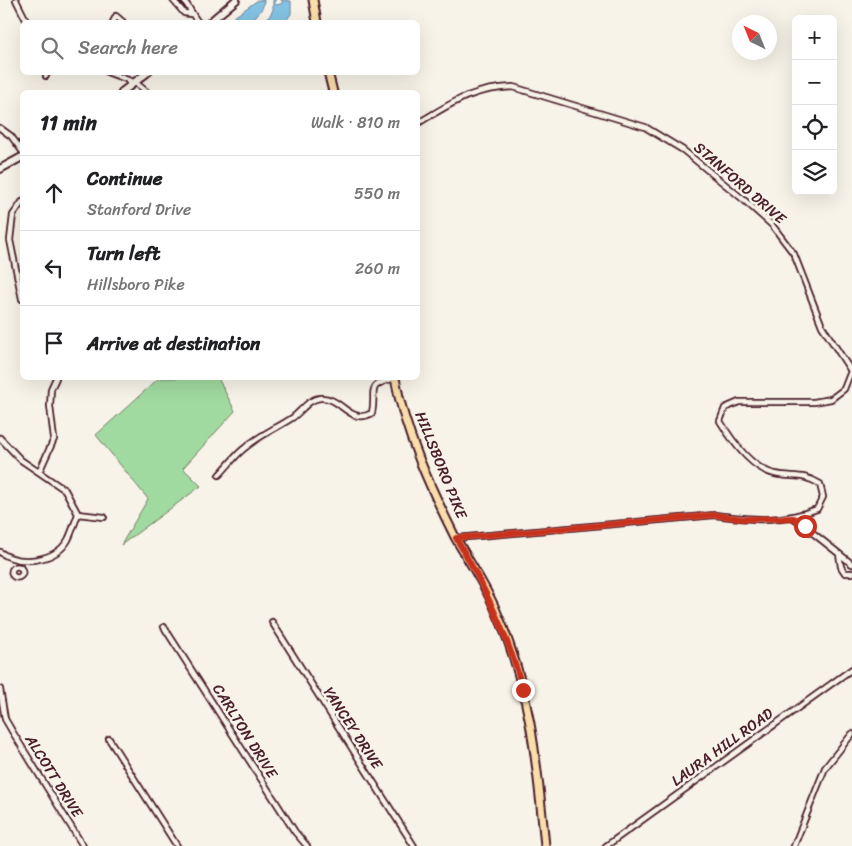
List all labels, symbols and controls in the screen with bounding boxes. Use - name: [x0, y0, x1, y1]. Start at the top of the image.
- north arrow: [732, 15, 777, 60]
- map controls: [792, 15, 837, 195]
- button: +: [792, 15, 837, 60]
- search box: [20, 20, 420, 75]
- text: Search here: [78, 31, 178, 64]
- icon: search: [38, 34, 66, 62]
- button: −: [792, 60, 837, 105]
- text: 11 min: [40, 104, 97, 142]
- button: locate: [792, 105, 837, 150]
- text: Walk · 810 m: [311, 108, 400, 137]
- street label: STANFORD DRIVE: [688, 135, 793, 232]
- button: layers: [792, 150, 837, 195]
- text: Continue: [87, 162, 163, 195]
- icon: ahead: [40, 179, 68, 207]
- text: 550 m: [354, 179, 400, 208]
- text: Stanford Drive: [87, 195, 191, 224]
- text: Turn left: [87, 237, 160, 270]
- icon: left: [40, 254, 68, 282]
- text: 260 m: [355, 254, 400, 283]
- text: Hillsboro Pike: [87, 270, 185, 299]
- text: Arrive at destination: [87, 327, 260, 360]
- icon: arrive: [40, 329, 68, 357]
- street label: HILLSBORO PIKE: [408, 407, 475, 524]
- route start: [794, 515, 817, 538]
- street label: CARLTON DRIVE: [205, 678, 285, 785]
- route end: [512, 679, 535, 702]
- street label: YANCEY DRIVE: [316, 681, 391, 776]
- street label: LAURA HILL ROAD: [665, 701, 779, 793]
- street label: ALCOTT DRIVE: [17, 728, 91, 824]

